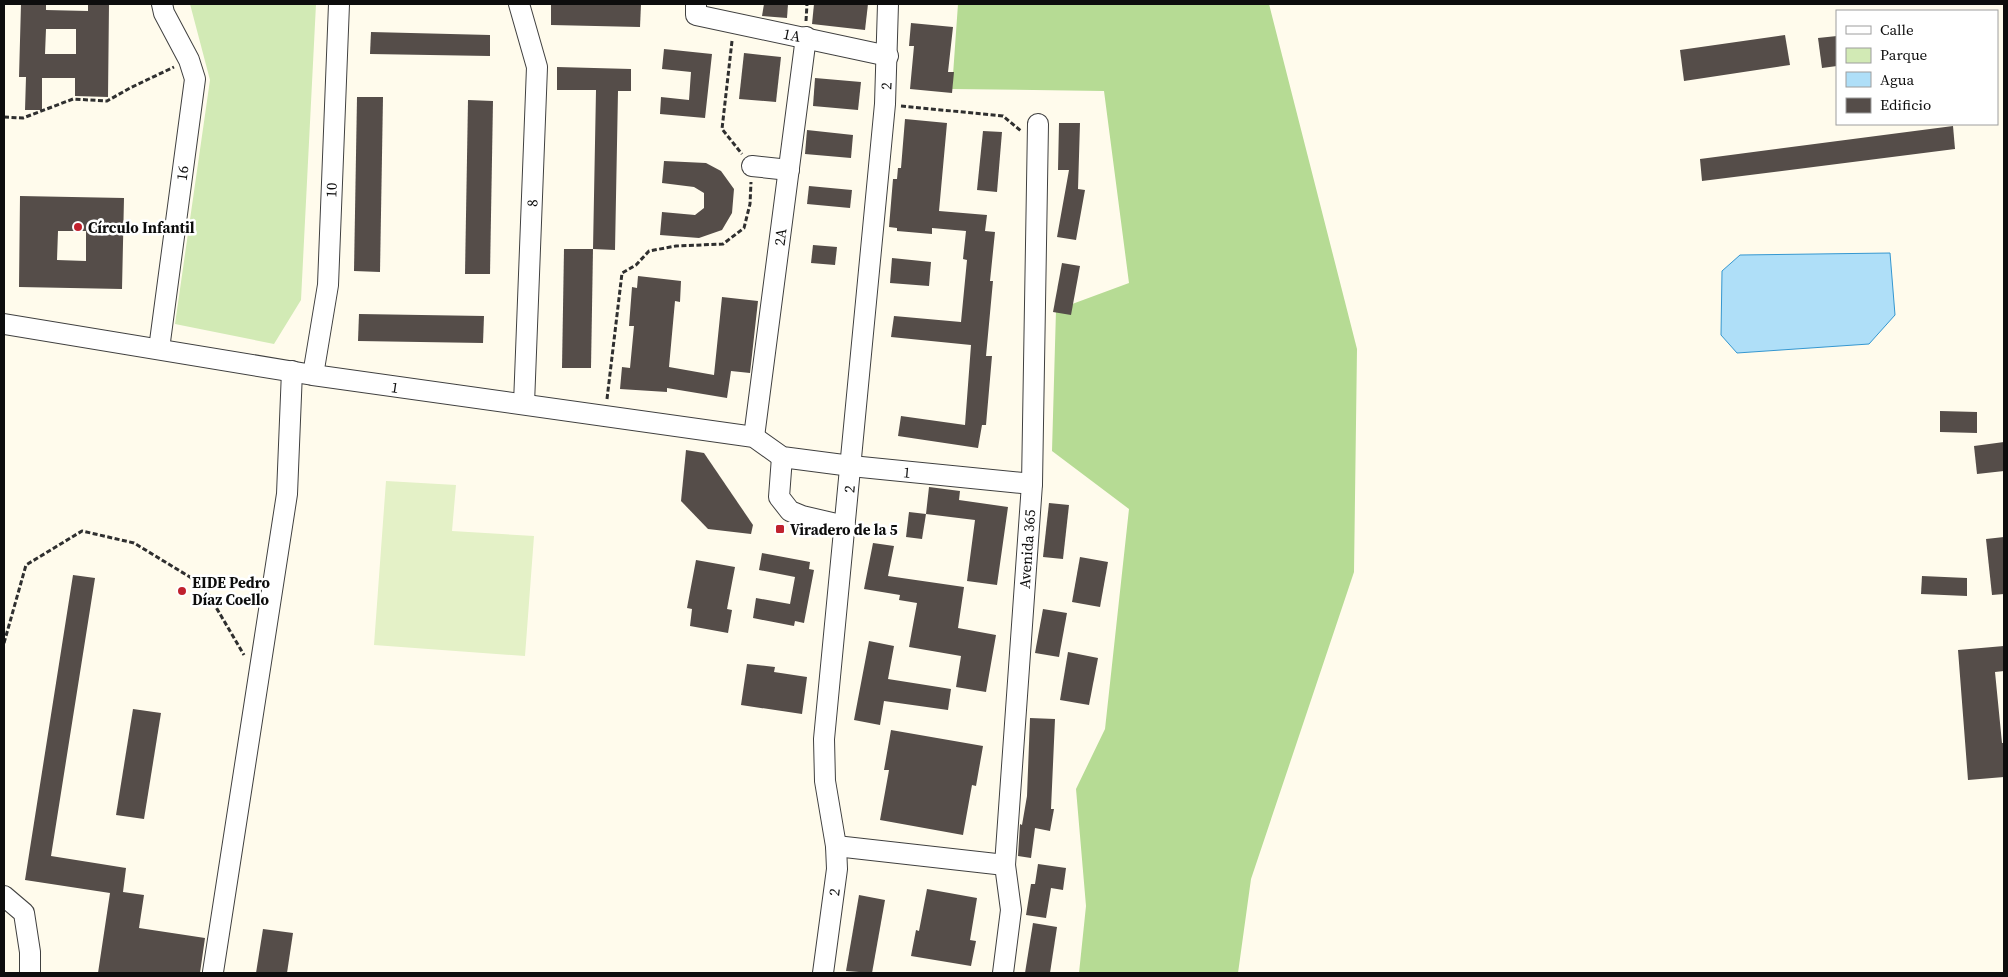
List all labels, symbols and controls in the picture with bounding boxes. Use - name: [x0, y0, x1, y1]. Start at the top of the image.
- legend: [1836, 10, 1998, 125]
- text: Calle: [1880, 19, 1914, 40]
- street label: 1A: [781, 23, 803, 47]
- text: Parque: [1880, 44, 1928, 65]
- text: Agua: [1880, 69, 1914, 90]
- street label: 2: [875, 82, 897, 90]
- text: Edificio: [1880, 94, 1931, 115]
- street label: 16: [171, 164, 193, 182]
- street label: 10: [320, 182, 342, 198]
- street label: 8: [521, 199, 543, 207]
- place label: Círculo Infantil: [88, 217, 195, 238]
- marker: Círculo Infantil: [72, 221, 84, 233]
- street label: 2A: [769, 227, 791, 247]
- street label: 1: [390, 376, 400, 398]
- street label: 1: [902, 461, 912, 483]
- street label: 2: [838, 484, 860, 494]
- street label: Avenida 365: [1014, 509, 1040, 589]
- place label: Viradero de la 5: [790, 519, 898, 540]
- marker: Viradero de la 5: [774, 523, 786, 535]
- place label: EIDE Pedro Díaz Coello: [192, 572, 270, 610]
- marker: EIDE Pedro Díaz Coello: [176, 585, 188, 597]
- street label: 2: [823, 887, 845, 897]

